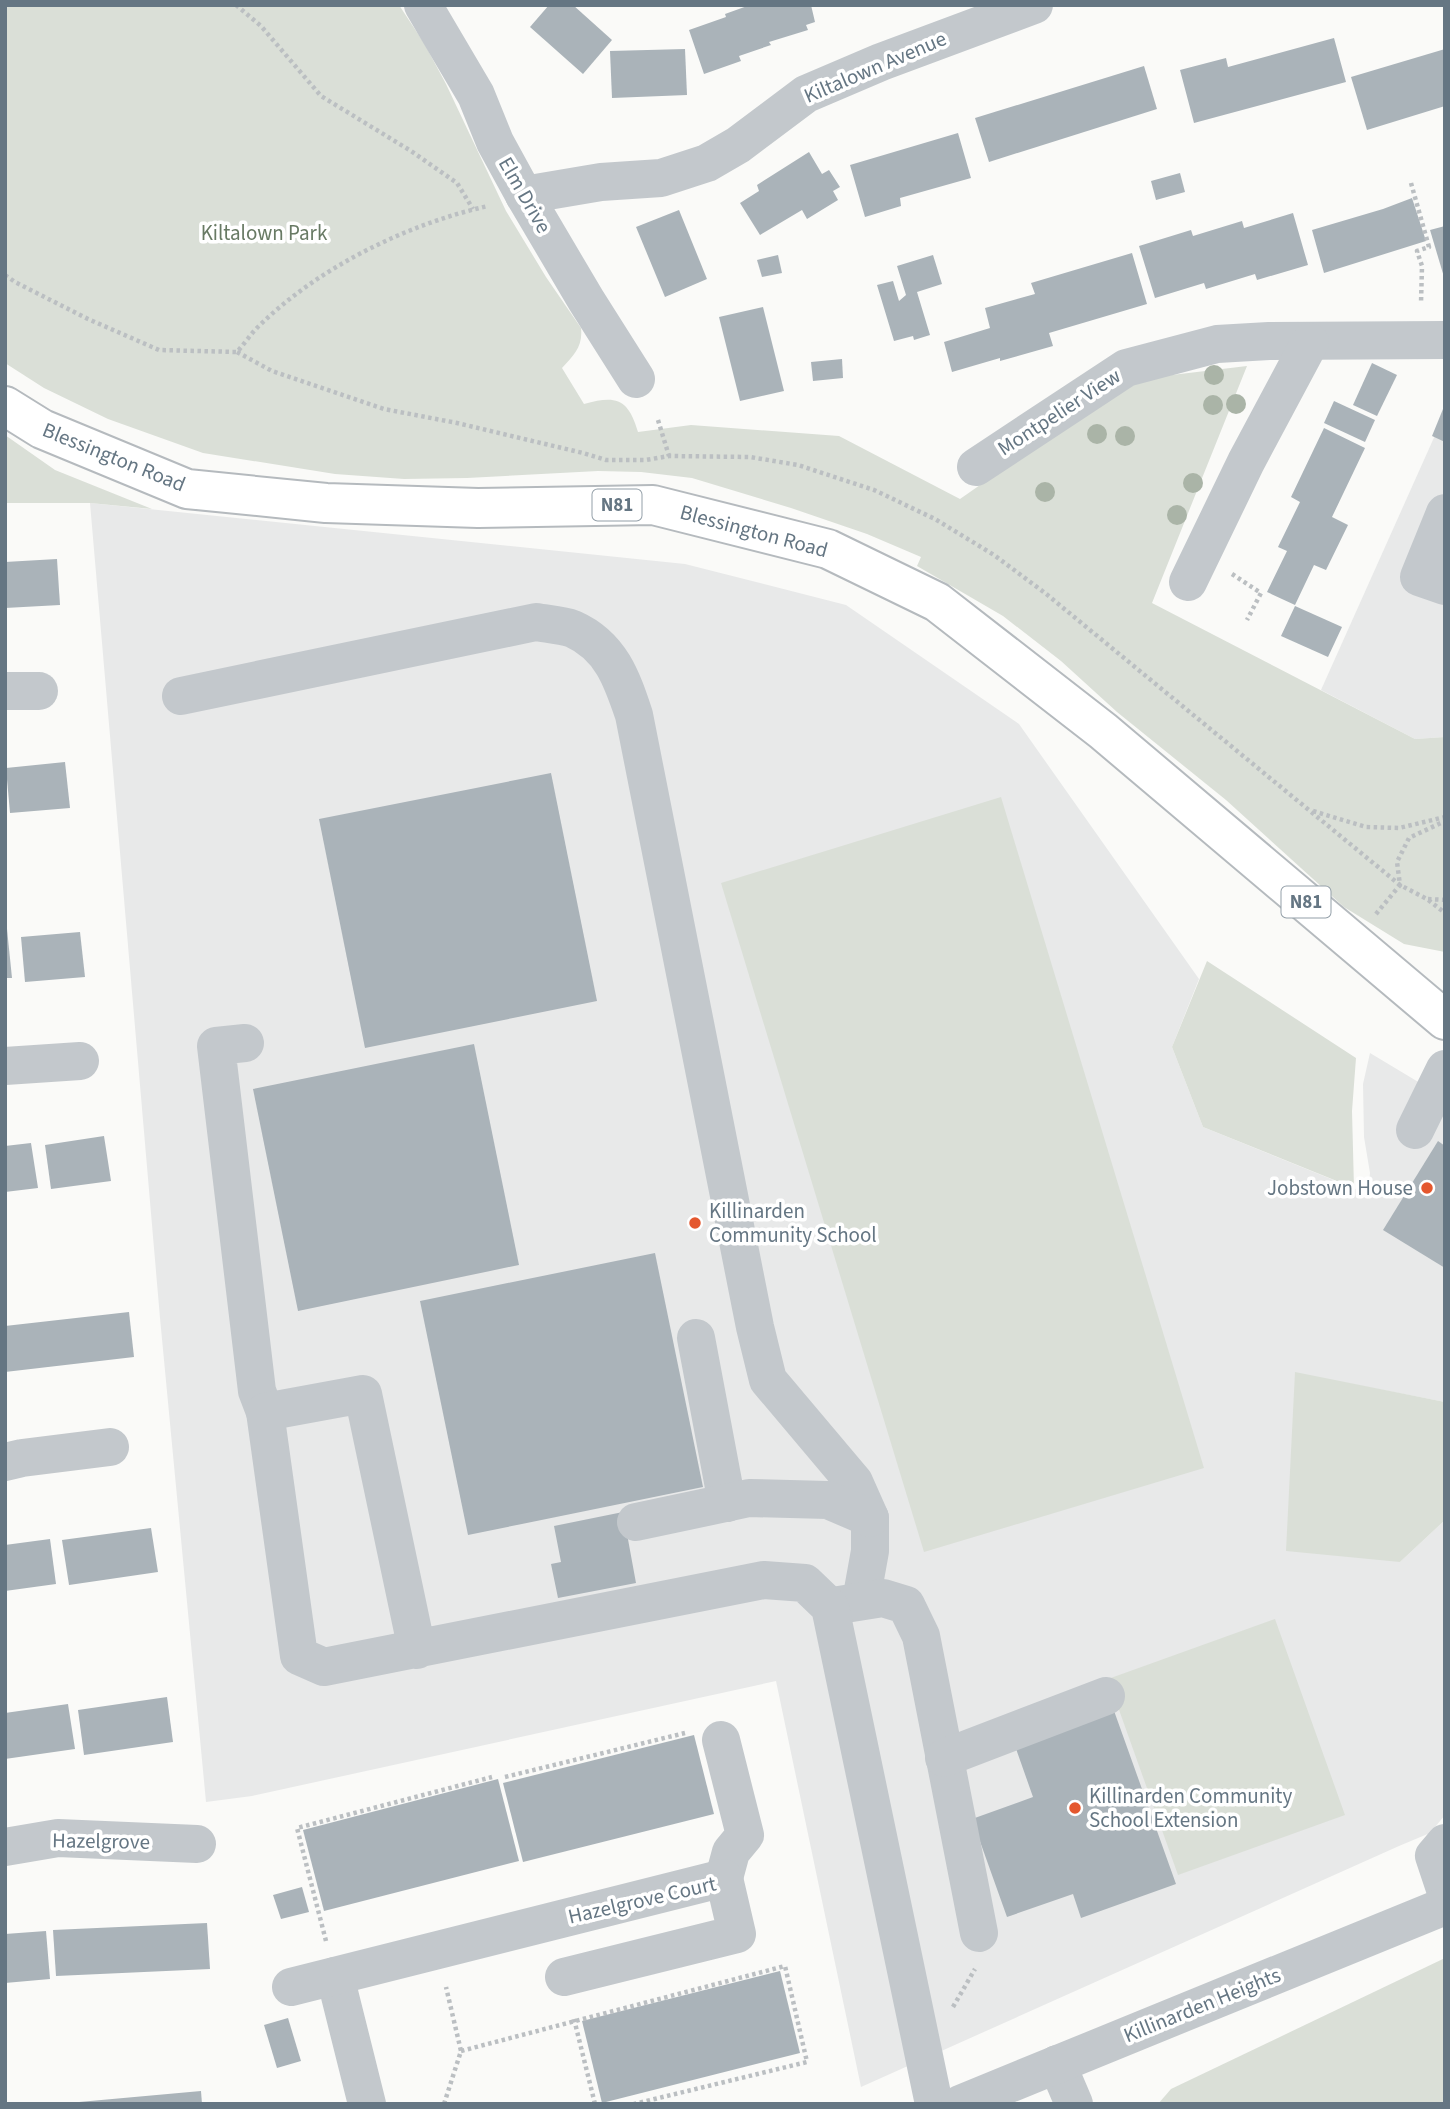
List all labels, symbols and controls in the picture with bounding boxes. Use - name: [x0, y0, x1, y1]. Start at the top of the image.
- street label: Kiltalown Avenue: [799, 23, 951, 111]
- street label: Elm Drive: [491, 151, 559, 239]
- park label: Kiltalown Park: [201, 218, 328, 248]
- street label: Montpelier View: [992, 361, 1126, 463]
- street label: Blessington Road: [38, 415, 190, 499]
- road number: N81: [592, 490, 642, 520]
- street label: Blessington Road: [677, 497, 831, 565]
- road number: N81: [1282, 887, 1330, 918]
- place label: Jobstown House: [1267, 1173, 1413, 1203]
- marker: Jobstown House: [1419, 1180, 1435, 1196]
- place label: Killinarden Community School: [709, 1196, 877, 1250]
- marker: Killinarden Community School: [687, 1215, 703, 1231]
- place label: Killinarden Community School Extension: [1089, 1781, 1292, 1835]
- marker: Killinarden Community School Extension: [1067, 1800, 1083, 1816]
- street label: Hazelgrove: [52, 1825, 150, 1857]
- street label: Hazelgrove Court: [565, 1868, 719, 1932]
- street label: Killinarden Heights: [1119, 1960, 1285, 2050]

